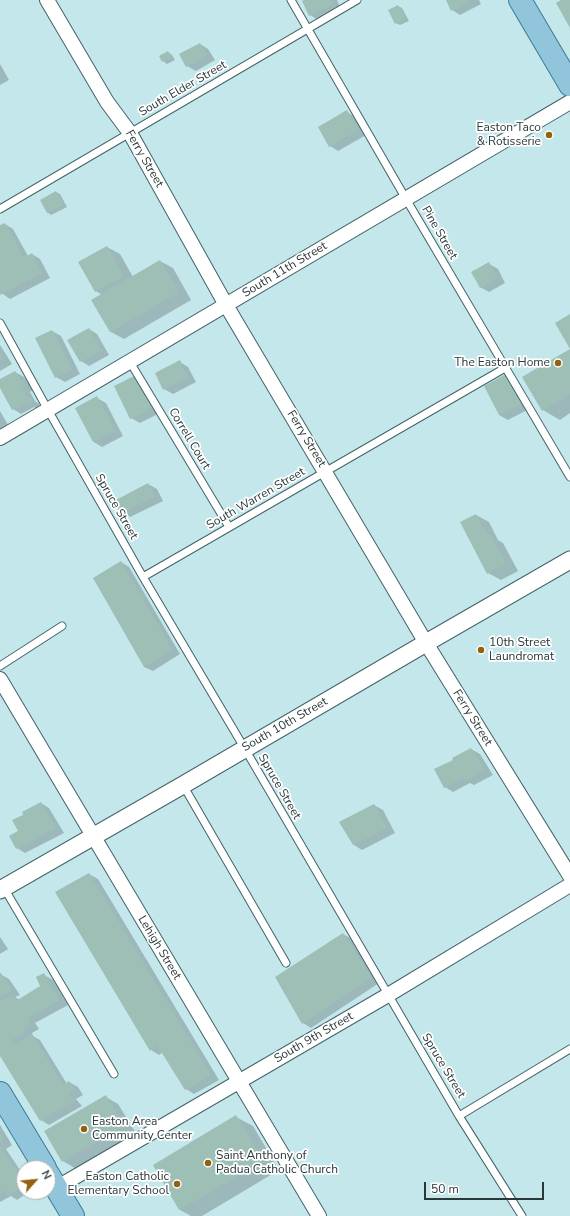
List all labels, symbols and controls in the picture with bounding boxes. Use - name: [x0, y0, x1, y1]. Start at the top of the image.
- street label: South Elder Street: [137, 58, 229, 120]
- place label: Easton Taco & Rotisserie: [477, 121, 541, 149]
- street label: Ferry Street: [122, 128, 166, 190]
- marker: Easton Taco & Rotisserie: [544, 130, 554, 140]
- street label: Pine Street: [418, 204, 460, 262]
- street label: South 11th Street: [240, 239, 330, 301]
- place label: The Easton Home: [454, 356, 550, 370]
- marker: The Easton Home: [553, 358, 563, 368]
- street label: Correll Court: [165, 406, 213, 472]
- street label: Ferry Street: [283, 408, 329, 470]
- street label: South Warren Street: [204, 465, 308, 533]
- street label: Spruce Street: [92, 472, 140, 542]
- place label: 10th Street Laundromat: [489, 636, 554, 664]
- marker: 10th Street Laundromat: [476, 645, 486, 655]
- street label: Ferry Street: [449, 687, 495, 749]
- street label: South 10th Street: [240, 695, 330, 755]
- street label: Spruce Street: [255, 752, 303, 822]
- street label: Lehigh Street: [134, 913, 184, 983]
- street label: South 9th Street: [272, 1010, 356, 1066]
- street label: Spruce Street: [418, 1031, 468, 1101]
- place label: Easton Area Community Center: [92, 1115, 192, 1143]
- marker: Easton Area Community Center: [79, 1124, 89, 1134]
- place label: Saint Anthony of Padua Catholic Church: [216, 1149, 338, 1177]
- marker: Saint Anthony of Padua Catholic Church: [203, 1158, 213, 1168]
- north arrow: [16, 1160, 56, 1200]
- text: N: [38, 1168, 55, 1182]
- place label: Easton Catholic Elementary School: [68, 1170, 169, 1198]
- scale bar: [426, 1174, 546, 1200]
- marker: Easton Catholic Elementary School: [172, 1179, 182, 1189]
- text: 50 m: [431, 1181, 459, 1197]

